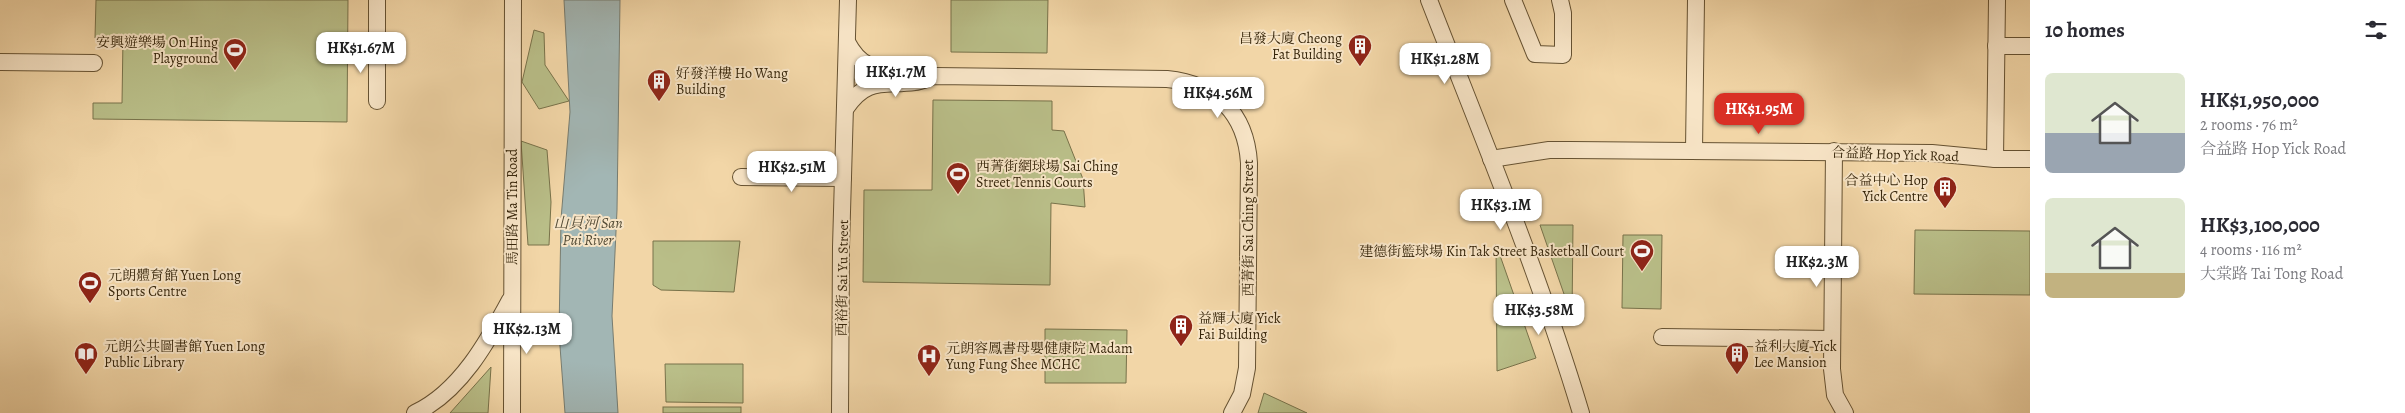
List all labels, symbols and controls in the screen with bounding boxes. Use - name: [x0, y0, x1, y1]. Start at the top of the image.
- text: 10 homes: [2045, 16, 2125, 44]
- icon: filters: [2362, 16, 2390, 44]
- place label: 昌發大廈 Cheong Fat Building: [1239, 29, 1342, 64]
- pin: HK$1.67M: [309, 32, 413, 74]
- place label: 安興遊樂場 On Hing Playground: [96, 33, 218, 68]
- building icon: 昌發大廈 Cheong Fat Building: [1347, 33, 1373, 67]
- sports icon: 安興遊樂場 On Hing Playground: [222, 37, 248, 71]
- text: HK$1.67M: [327, 37, 395, 59]
- pin: HK$1.28M: [1393, 42, 1497, 85]
- text: HK$1.28M: [1411, 48, 1479, 70]
- pin: HK$1.7M: [850, 56, 942, 98]
- text: HK$1.7M: [866, 61, 926, 83]
- place label: 好發洋樓 Ho Wang Building: [676, 64, 788, 99]
- building icon: 好發洋樓 Ho Wang Building: [646, 68, 672, 102]
- pin: HK$4.56M: [1166, 76, 1270, 119]
- text: HK$4.56M: [1183, 82, 1253, 104]
- text: HK$1,950,000: [2200, 86, 2319, 114]
- pin: HK$1.95M: [1707, 92, 1811, 135]
- icon: home: [2085, 93, 2145, 153]
- text: HK$1.95M: [1725, 98, 1793, 120]
- text: 2 rooms · 76 m²: [2200, 114, 2298, 136]
- text: 合益路 Hop Yick Road: [2200, 138, 2346, 160]
- street label: 合益路 Hop Yick Road: [1831, 143, 1960, 166]
- street label: 馬田路 Ma Tin Road: [503, 148, 522, 265]
- pin: HK$2.51M: [740, 150, 844, 193]
- text: HK$2.51M: [758, 156, 826, 178]
- place label: 西菁街網球場 Sai Ching Street Tennis Courts: [976, 157, 1118, 192]
- street label: 西菁街 Sai Ching Street: [1239, 159, 1258, 297]
- sports icon: 西菁街網球場 Sai Ching Street Tennis Courts: [945, 161, 971, 195]
- place label: 合益中心 Hop Yick Centre: [1845, 171, 1928, 206]
- building icon: 合益中心 Hop Yick Centre: [1932, 175, 1958, 209]
- pin: HK$3.1M: [1455, 188, 1547, 231]
- text: HK$3.1M: [1471, 194, 1531, 216]
- text: HK$3,100,000: [2200, 211, 2320, 239]
- water label: 山貝河 San Pui River: [553, 213, 623, 250]
- icon: home: [2085, 218, 2145, 278]
- street label: 西裕街 Sai Yu Street: [832, 219, 853, 337]
- sports icon: 建德街籃球場 Kin Tak Street Basketball Court: [1629, 238, 1655, 272]
- text: 4 rooms · 116 m²: [2200, 239, 2302, 261]
- place label: 建德街籃球場 Kin Tak Street Basketball Court: [1359, 242, 1624, 261]
- pin: HK$2.3M: [1771, 246, 1863, 288]
- text: HK$2.3M: [1786, 251, 1848, 273]
- text: 大棠路 Tai Tong Road: [2200, 263, 2343, 285]
- place label: 元朗體育館 Yuen Long Sports Centre: [108, 266, 241, 301]
- sports icon: 元朗體育館 Yuen Long Sports Centre: [77, 270, 103, 304]
- pin: HK$3.58M: [1487, 294, 1591, 336]
- text: HK$3.58M: [1504, 299, 1574, 321]
- place label: 益輝大廈 Yick Fai Building: [1198, 309, 1281, 344]
- pin: HK$2.13M: [475, 312, 579, 355]
- building icon: 益輝大廈 Yick Fai Building: [1168, 313, 1194, 347]
- text: HK$2.13M: [493, 318, 561, 340]
- place label: 元朗公共圖書館 Yuen Long Public Library: [104, 337, 265, 372]
- place label: 益利大廈 Yick Lee Mansion: [1754, 337, 1837, 372]
- place label: 元朗容鳳書母嬰健康院 Madam Yung Fung Shee MCHC: [945, 339, 1133, 374]
- library icon: 元朗公共圖書館 Yuen Long Public Library: [73, 341, 99, 375]
- building icon: 益利大廈 Yick Lee Mansion: [1724, 341, 1750, 375]
- hospital icon: 元朗容鳳書母嬰健康院 Madam Yung Fung Shee MCHC: [916, 343, 942, 377]

